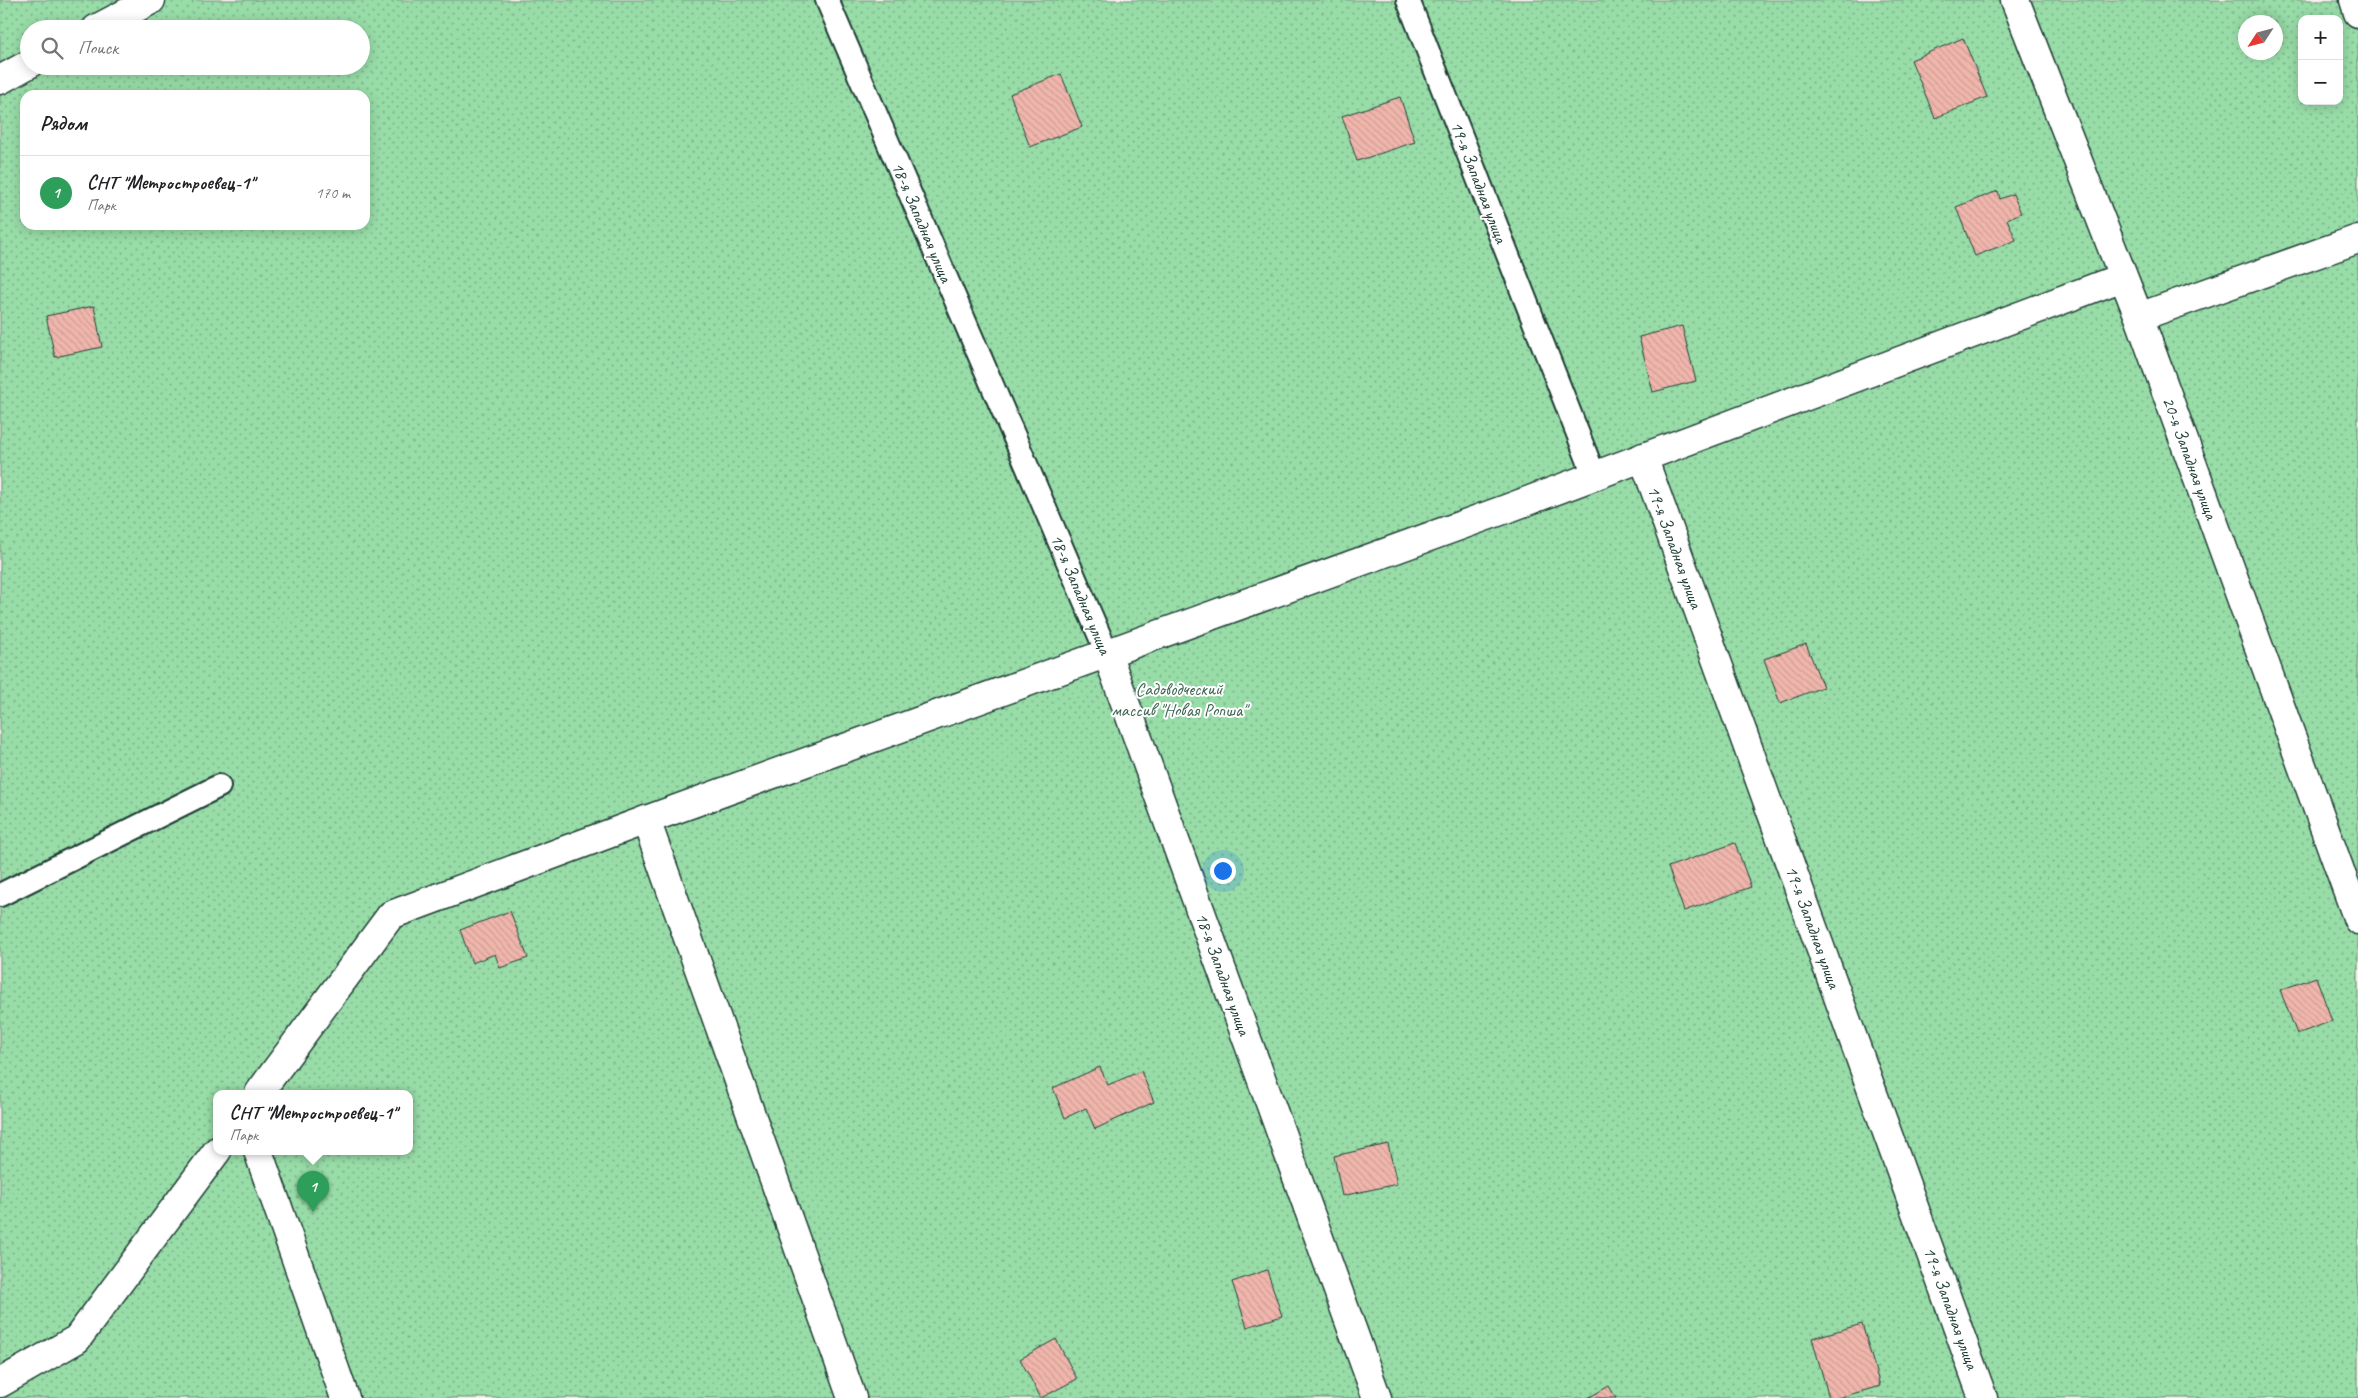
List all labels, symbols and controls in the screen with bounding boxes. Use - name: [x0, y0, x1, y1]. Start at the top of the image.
- north arrow: [2238, 15, 2283, 60]
- map controls: [2298, 15, 2343, 105]
- button: +: [2298, 15, 2343, 60]
- search box: [20, 20, 370, 75]
- icon: search: [38, 34, 66, 62]
- text: Поиск: [78, 36, 118, 60]
- button: −: [2298, 60, 2343, 105]
- text: Рядом: [40, 110, 87, 136]
- street label: 19-я Западная улица: [1446, 118, 1513, 248]
- street label: 18-я Западная улица: [887, 158, 958, 287]
- text: СНТ "Метростроевец-1": [87, 171, 254, 195]
- text: 1: [52, 183, 60, 203]
- text: 170 m: [316, 183, 350, 203]
- text: Парк: [87, 195, 116, 215]
- street label: 20-я Западная улица: [2158, 394, 2223, 524]
- street label: 19-я Западная улица: [1643, 483, 1708, 613]
- street label: 18-я Западная улица: [1046, 530, 1117, 659]
- park label: Садоводческий массив "Новая Ропша": [1111, 678, 1250, 721]
- your location: [1210, 858, 1236, 884]
- street label: 19-я Западная улица: [1781, 863, 1846, 993]
- street label: 18-я Западная улица: [1191, 910, 1256, 1040]
- popup: [213, 1090, 413, 1155]
- text: СНТ "Метростроевец-1": [230, 1101, 396, 1125]
- text: Парк: [230, 1125, 258, 1145]
- pin: 1: [297, 1171, 329, 1212]
- street label: 19-я Западная улица: [1919, 1244, 1984, 1374]

